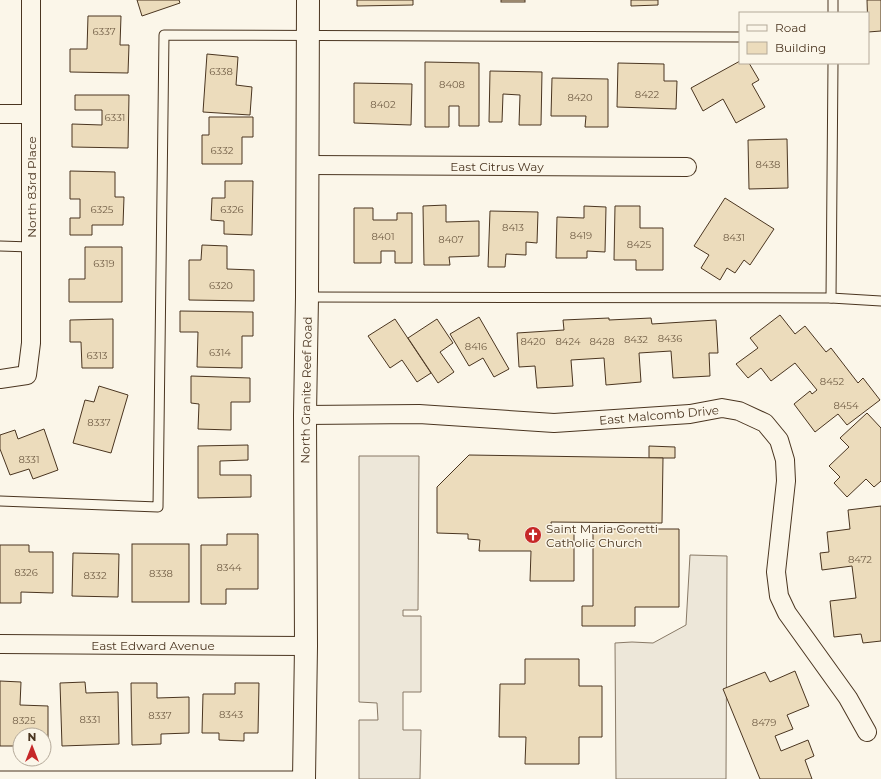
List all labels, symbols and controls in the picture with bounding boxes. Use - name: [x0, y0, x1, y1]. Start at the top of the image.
- legend: [739, 12, 869, 64]
- text: Road: [775, 20, 806, 35]
- house number: 6337: [92, 25, 116, 38]
- text: Building: [775, 40, 826, 55]
- house number: 6338: [209, 65, 233, 78]
- house number: 8408: [439, 78, 465, 91]
- house number: 8422: [635, 88, 659, 101]
- house number: 8420: [567, 91, 593, 104]
- house number: 8402: [370, 98, 396, 111]
- house number: 6331: [105, 111, 125, 124]
- street label: North 83rd Place: [24, 136, 39, 238]
- house number: 6332: [211, 144, 234, 157]
- house number: 8438: [756, 158, 780, 171]
- street label: East Citrus Way: [450, 159, 544, 174]
- house number: 6325: [90, 203, 114, 216]
- house number: 6326: [220, 203, 244, 216]
- house number: 8413: [502, 221, 524, 234]
- house number: 8419: [570, 229, 592, 242]
- house number: 8401: [371, 230, 395, 243]
- house number: 8431: [723, 231, 745, 244]
- house number: 8407: [438, 233, 464, 246]
- house number: 8425: [627, 238, 651, 251]
- house number: 6319: [93, 257, 115, 270]
- house number: 6320: [209, 279, 233, 292]
- street label: North Granite Reef Road: [297, 316, 315, 464]
- house number: 8436: [658, 332, 682, 345]
- house number: 8432: [624, 333, 648, 346]
- house number: 8420: [520, 335, 546, 348]
- house number: 8424: [555, 335, 581, 348]
- house number: 8428: [589, 335, 615, 348]
- house number: 8416: [465, 340, 487, 353]
- house number: 6314: [209, 346, 231, 359]
- house number: 6313: [87, 349, 108, 362]
- house number: 8452: [820, 375, 844, 388]
- house number: 8454: [833, 399, 859, 412]
- street label: East Malcomb Drive: [598, 402, 720, 428]
- house number: 8337: [87, 416, 111, 429]
- house number: 8331: [18, 453, 40, 466]
- place label: Saint Maria Goretti Catholic Church: [546, 521, 658, 550]
- church icon: Saint Maria Goretti Catholic Church: [523, 525, 543, 545]
- house number: 8472: [848, 553, 872, 566]
- house number: 8344: [216, 561, 242, 574]
- house number: 8326: [14, 566, 38, 579]
- house number: 8338: [149, 567, 173, 580]
- house number: 8332: [83, 569, 107, 582]
- street label: East Edward Avenue: [91, 638, 215, 653]
- house number: 8343: [219, 708, 243, 721]
- house number: 8337: [148, 709, 172, 722]
- house number: 8331: [79, 713, 101, 726]
- house number: 8325: [12, 714, 36, 727]
- house number: 8479: [752, 716, 776, 729]
- north arrow: [12, 727, 52, 767]
- text: N: [28, 730, 36, 744]

